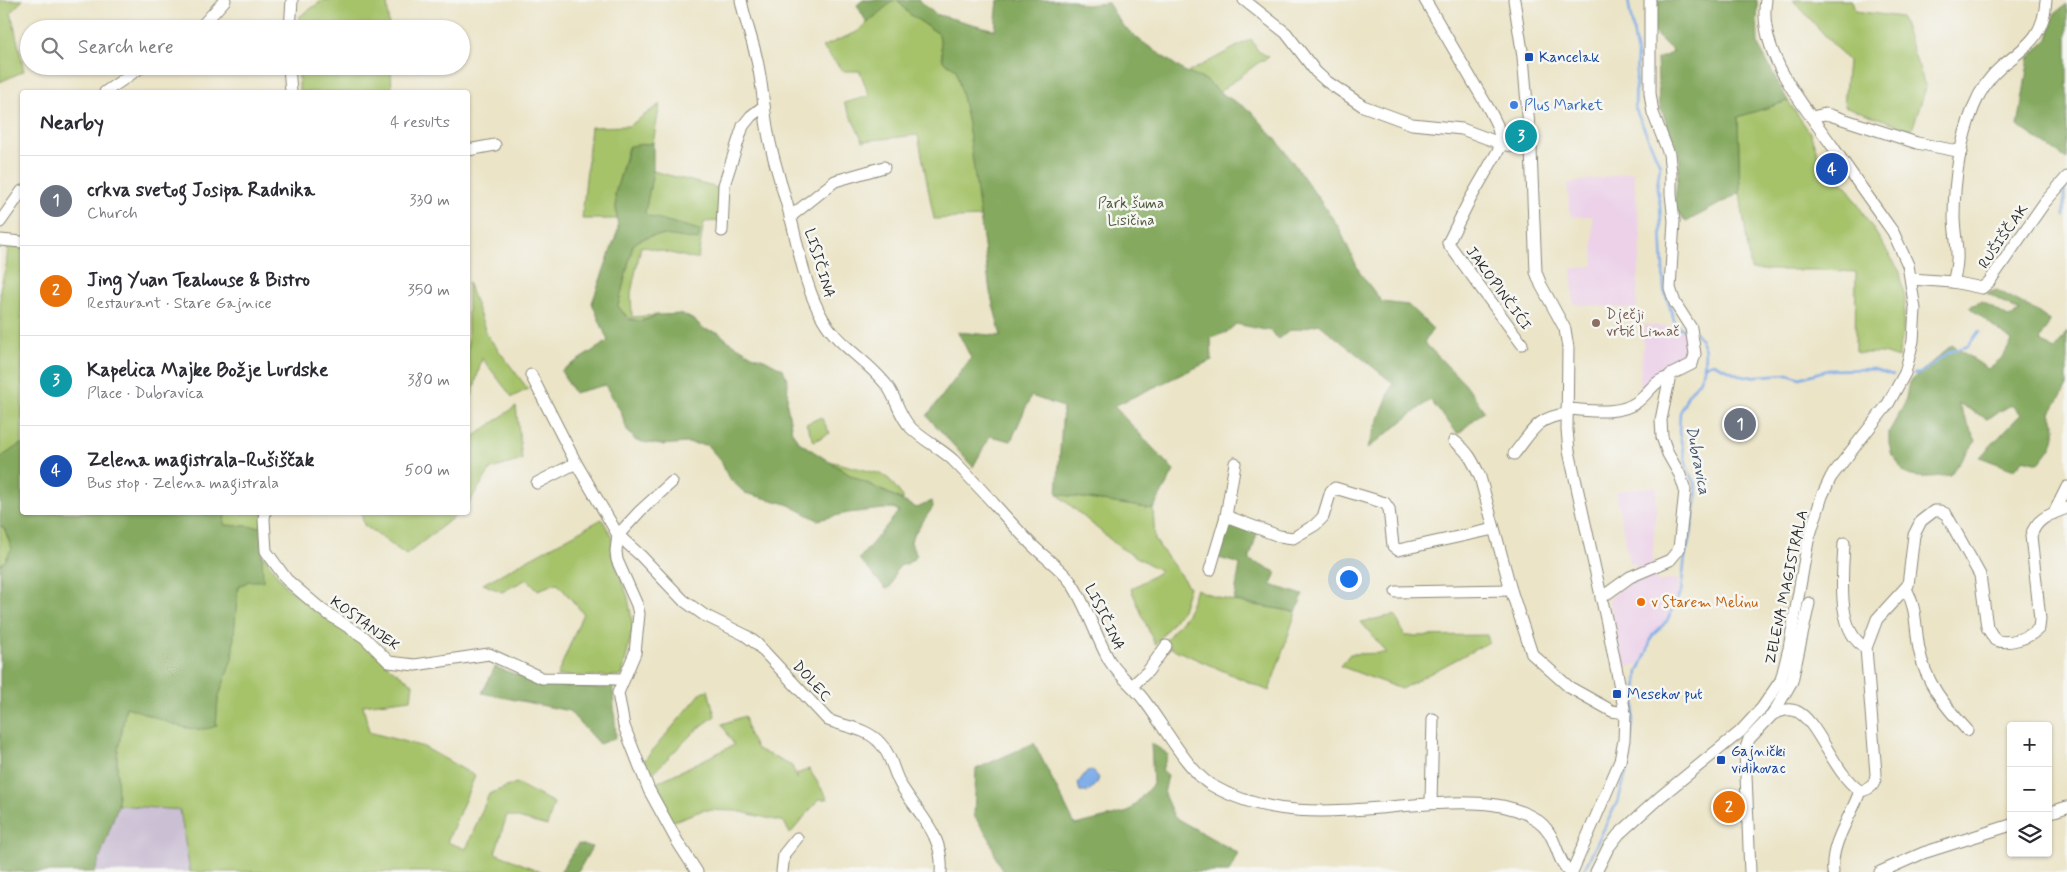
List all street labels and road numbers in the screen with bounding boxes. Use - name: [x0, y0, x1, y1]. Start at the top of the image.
- street label: RUŠIŠČAK: [1973, 199, 2034, 273]
- street label: LISIČINA: [799, 226, 840, 300]
- street label: JAKOPINČIĆI: [1461, 241, 1537, 335]
- street label: ZELENA MAGISTRALA: [1761, 508, 1813, 666]
- street label: LISIČINA: [1079, 580, 1130, 654]
- street label: KOSTANJEK: [326, 592, 403, 656]
- street label: DOLEC: [788, 657, 835, 707]

